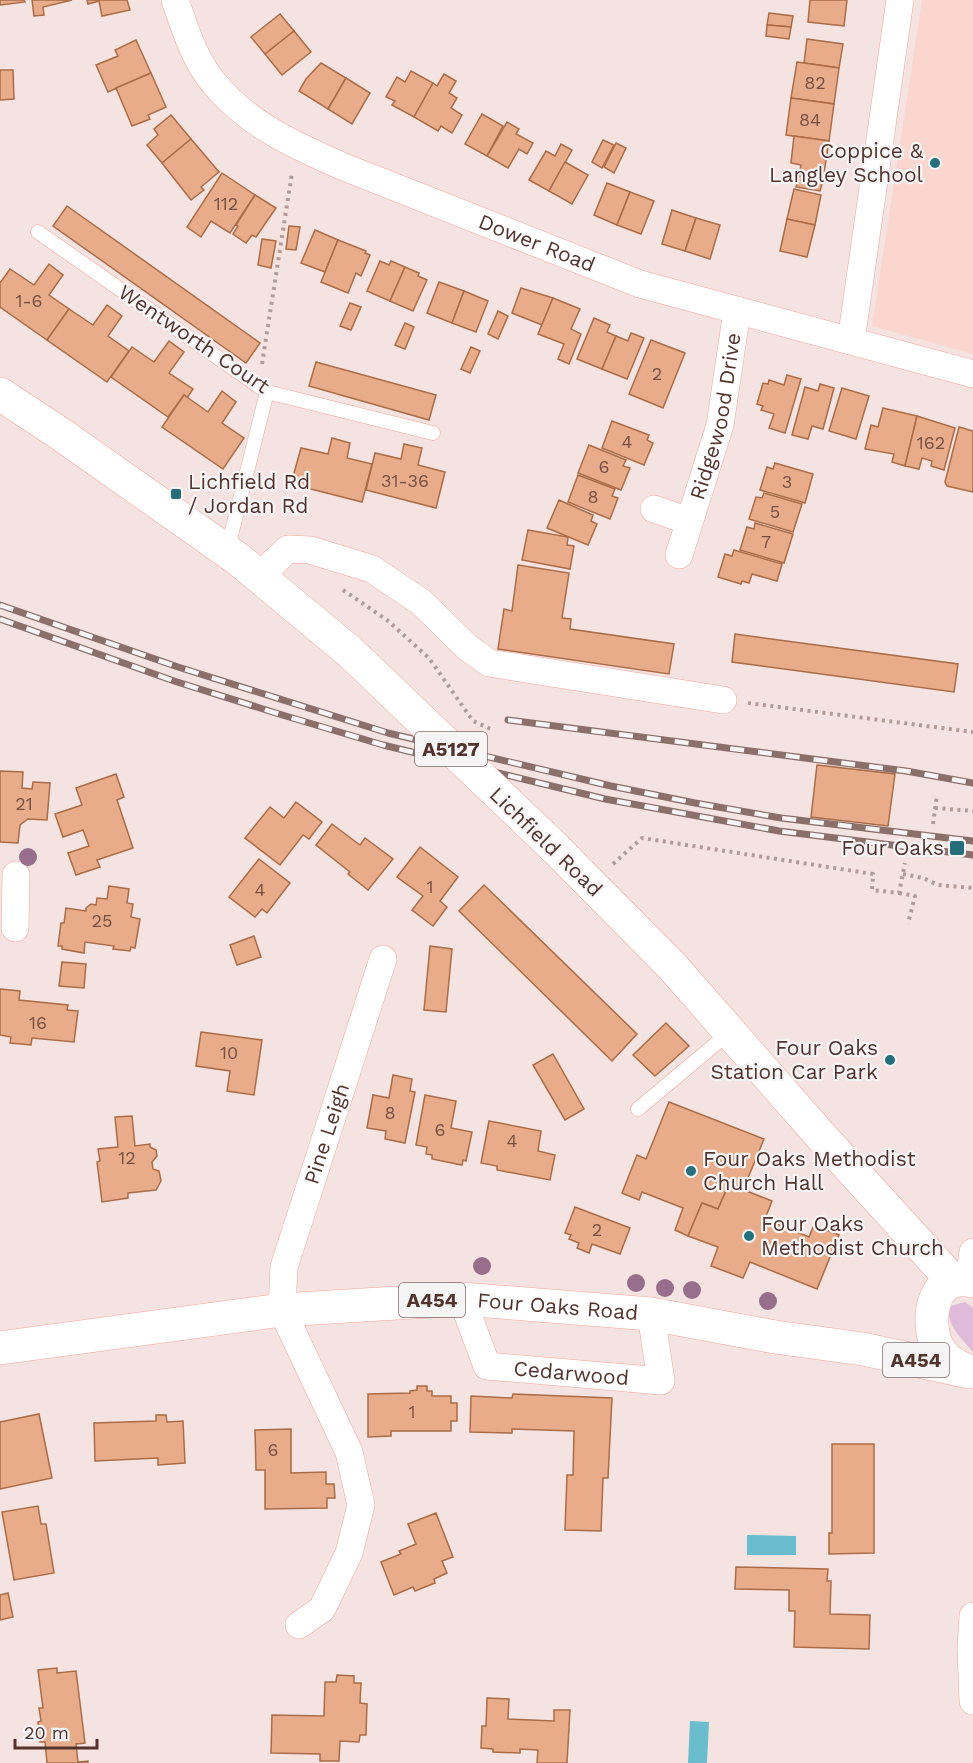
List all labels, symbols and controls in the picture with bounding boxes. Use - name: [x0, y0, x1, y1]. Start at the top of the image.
- house number: 82: [804, 72, 826, 93]
- house number: 84: [799, 109, 821, 130]
- place label: Coppice & Langley School: [769, 138, 924, 187]
- marker: Coppice & Langley School: [928, 156, 942, 170]
- house number: 112: [214, 193, 238, 214]
- street label: Dower Road: [475, 208, 599, 277]
- street label: Wentworth Court: [114, 279, 275, 398]
- house number: 1-6: [15, 290, 43, 311]
- street label: Ridgewood Drive: [684, 331, 746, 503]
- house number: 2: [652, 363, 662, 384]
- house number: 4: [622, 431, 633, 452]
- house number: 162: [917, 432, 945, 453]
- house number: 6: [599, 456, 609, 477]
- place label: Lichfield Rd / Jordan Rd: [188, 469, 310, 518]
- house number: 31-36: [381, 470, 429, 491]
- house number: 3: [782, 471, 792, 492]
- house number: 8: [587, 486, 599, 507]
- marker: Lichfield Rd / Jordan Rd: [169, 487, 183, 501]
- house number: 5: [770, 501, 780, 522]
- house number: 7: [761, 531, 771, 552]
- road number: A5127: [415, 732, 487, 766]
- street label: Lichfield Road: [485, 782, 608, 902]
- house number: 21: [15, 793, 33, 814]
- place label: Four Oaks: [841, 835, 944, 860]
- marker: Four Oaks: [948, 839, 966, 857]
- house number: 1: [426, 876, 434, 897]
- house number: 4: [255, 879, 266, 900]
- house number: 25: [92, 910, 112, 931]
- house number: 16: [29, 1012, 47, 1033]
- place label: Four Oaks Station Car Park: [710, 1035, 878, 1084]
- house number: 10: [220, 1042, 238, 1063]
- marker: Four Oaks Station Car Park: [883, 1053, 897, 1067]
- street label: Pine Leigh: [298, 1080, 354, 1187]
- house number: 8: [384, 1102, 396, 1123]
- house number: 6: [435, 1119, 445, 1140]
- house number: 4: [507, 1130, 518, 1151]
- place label: Four Oaks Methodist Church Hall: [703, 1146, 916, 1195]
- house number: 12: [118, 1147, 136, 1168]
- marker: Four Oaks Methodist Church Hall: [684, 1164, 698, 1178]
- place label: Four Oaks Methodist Church: [761, 1211, 944, 1260]
- house number: 2: [592, 1219, 602, 1240]
- marker: Four Oaks Methodist Church: [742, 1229, 756, 1243]
- road number: A454: [399, 1283, 465, 1317]
- street label: Four Oaks Road: [476, 1287, 639, 1325]
- road number: A454: [883, 1343, 949, 1377]
- street label: Cedarwood: [512, 1355, 630, 1390]
- house number: 1: [408, 1401, 416, 1422]
- house number: 6: [268, 1439, 278, 1460]
- scale bar: [15, 1712, 98, 1750]
- text: 20 m: [24, 1722, 69, 1743]

